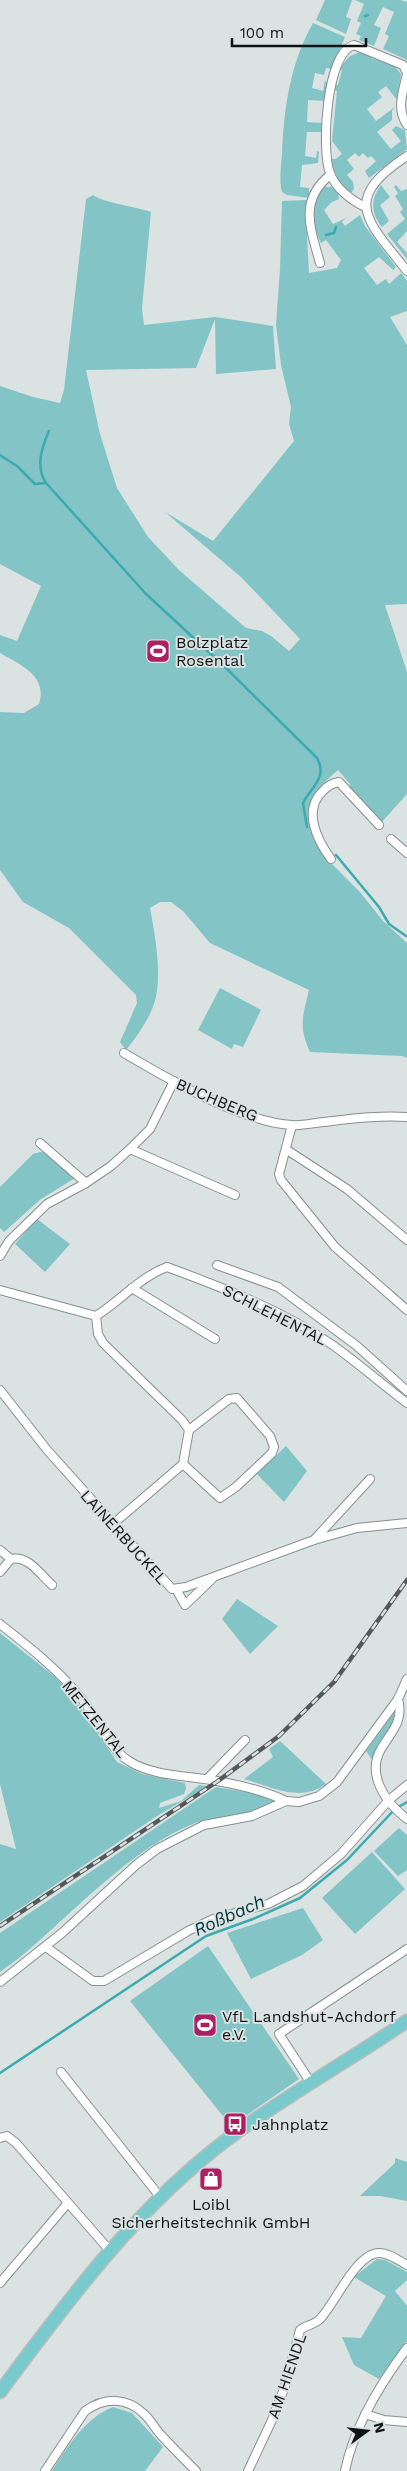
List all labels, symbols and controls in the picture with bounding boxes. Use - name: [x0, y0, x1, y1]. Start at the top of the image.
- scale bar: [232, 15, 366, 47]
- text: 100 m: [240, 24, 284, 42]
- place label: Bolzplatz Rosental: [176, 633, 248, 670]
- sports icon: Bolzplatz Rosental: [145, 638, 171, 664]
- street label: BUCHBERG: [173, 1074, 261, 1126]
- street label: SCHLEHENTAL: [220, 1280, 331, 1350]
- street label: LAINERBUCKEL: [77, 1486, 172, 1588]
- street label: METZENTAL: [58, 1677, 132, 1762]
- water label: Roßbach: [190, 1890, 268, 1940]
- place label: VfL Landshut-Achdorf e.V.: [222, 2007, 397, 2044]
- sports icon: VfL Landshut-Achdorf e.V.: [192, 2012, 218, 2038]
- bus stop icon: Jahnplatz: [222, 2111, 248, 2137]
- place label: Jahnplatz: [252, 2115, 329, 2134]
- shop icon: Loibl Sicherheitstechnik GmbH: [198, 2166, 224, 2192]
- place label: Loibl Sicherheitstechnik GmbH: [111, 2195, 311, 2232]
- street label: AM HIENDL: [263, 2330, 311, 2421]
- north arrow: [342, 2406, 392, 2456]
- text: N: [370, 2421, 389, 2435]

